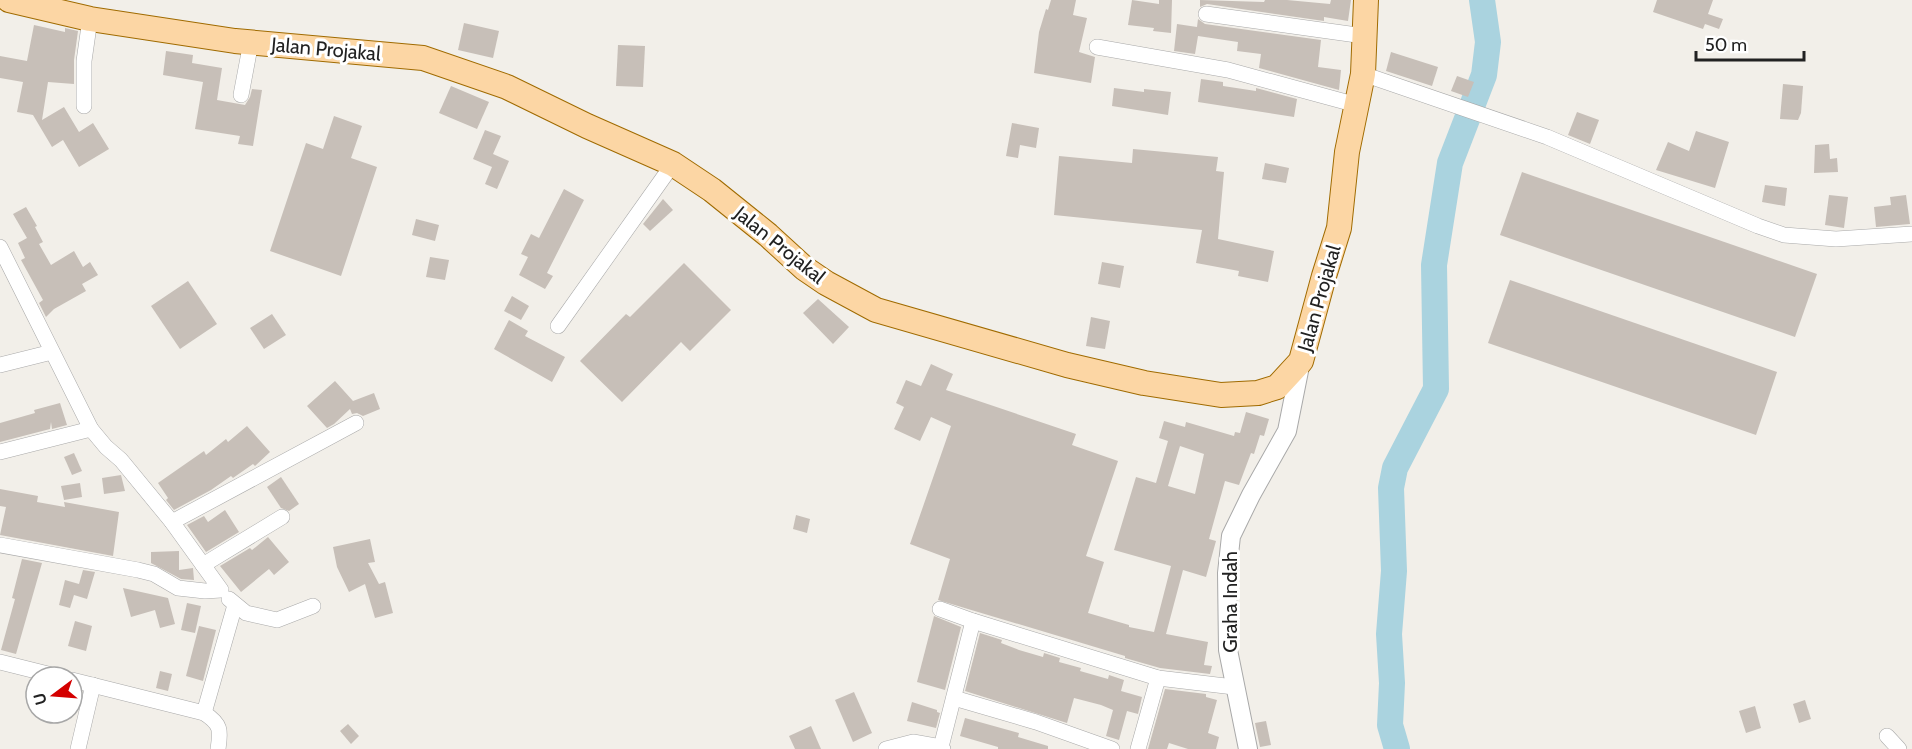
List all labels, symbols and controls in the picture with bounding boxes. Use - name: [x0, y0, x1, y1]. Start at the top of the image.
- scale bar: [1696, 24, 1804, 62]
- street label: Jalan Projakal: [269, 32, 382, 66]
- text: 50 m: [1705, 34, 1747, 56]
- street label: Jalan Projakal: [729, 200, 830, 289]
- street label: Jalan Projakal: [1292, 242, 1346, 355]
- street label: Graha Indah: [1218, 551, 1242, 653]
- north arrow: [24, 665, 84, 725]
- text: U: [29, 691, 51, 707]

